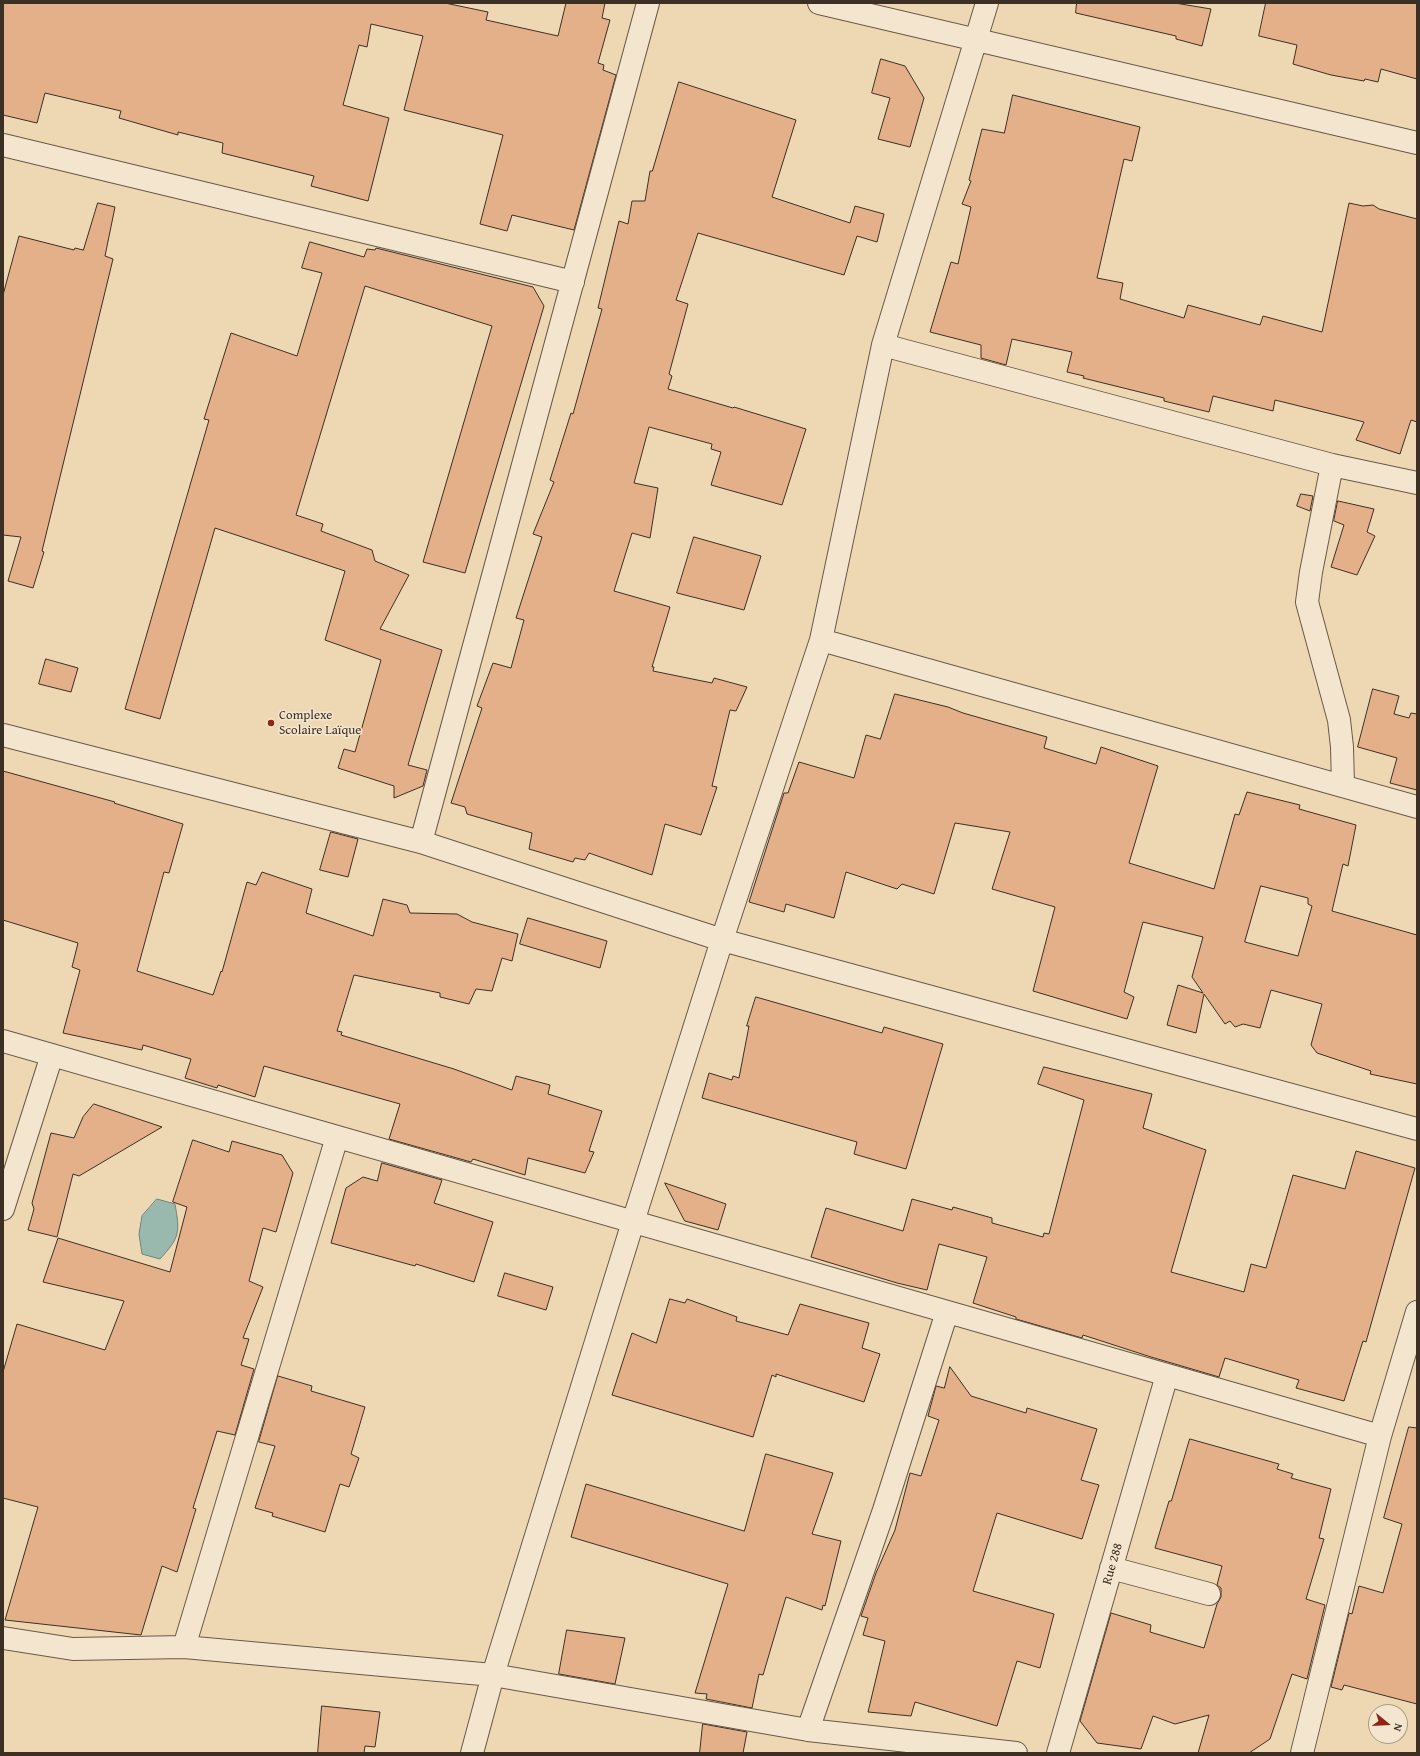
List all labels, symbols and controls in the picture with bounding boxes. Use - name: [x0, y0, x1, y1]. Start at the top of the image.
- place label: Complexe Scolaire Laïque: [279, 708, 361, 739]
- marker: Complexe Scolaire Laïque: [266, 718, 276, 728]
- street label: Rue 288: [1100, 1542, 1126, 1586]
- north arrow: [1368, 1704, 1408, 1744]
- text: N: [1390, 1721, 1407, 1733]

